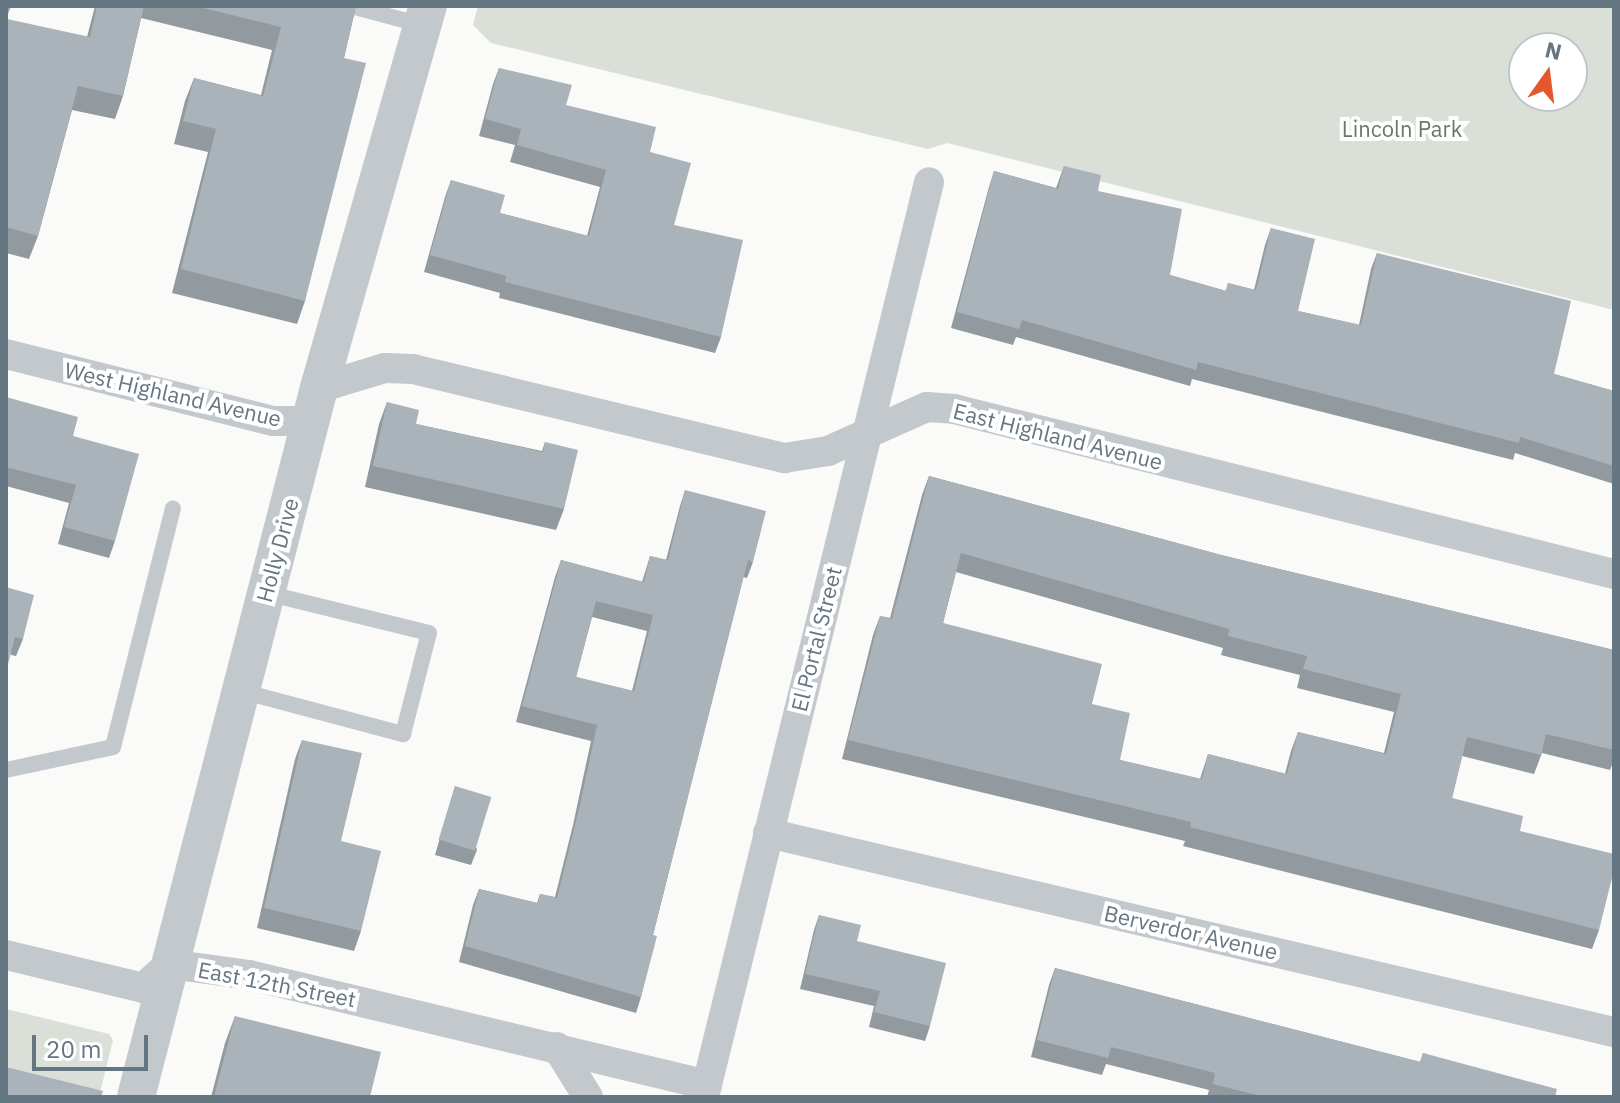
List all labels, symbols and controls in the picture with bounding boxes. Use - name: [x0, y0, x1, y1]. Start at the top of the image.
- north arrow: [1508, 32, 1588, 112]
- text: N: [1542, 34, 1565, 66]
- park label: Lincoln Park: [1342, 116, 1462, 142]
- street label: West Highland Avenue: [62, 356, 284, 432]
- street label: East Highland Avenue: [951, 397, 1165, 475]
- street label: Holly Drive: [250, 495, 304, 605]
- street label: El Portal Street: [785, 564, 847, 714]
- street label: Berverdor Avenue: [1102, 899, 1280, 965]
- street label: East 12th Street: [196, 956, 358, 1012]
- scale bar: [36, 1019, 152, 1069]
- text: 20 m: [46, 1033, 101, 1065]

